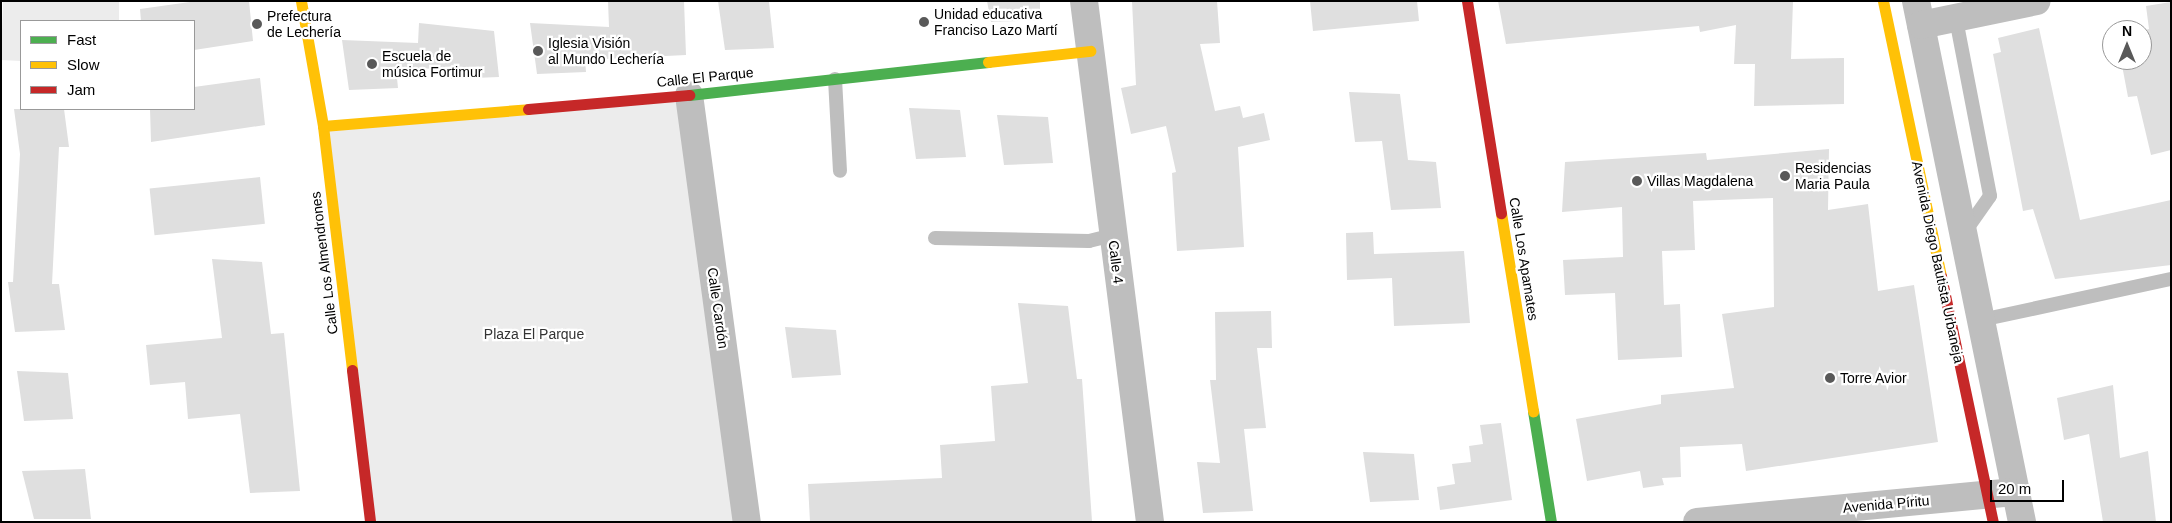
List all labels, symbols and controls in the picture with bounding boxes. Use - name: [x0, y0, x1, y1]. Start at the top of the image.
- place label: Unidad educativa Franciso Lazo Martí: [934, 6, 1058, 38]
- place label: Prefectura de Lechería: [267, 8, 341, 40]
- marker: Unidad educativa Franciso Lazo Martí: [918, 16, 930, 28]
- marker: Prefectura de Lechería: [251, 18, 263, 30]
- legend: [20, 20, 195, 110]
- north arrow: [2102, 20, 2152, 70]
- text: N: [2122, 23, 2132, 39]
- text: Fast: [67, 31, 96, 48]
- place label: Iglesia Visión al Mundo Lechería: [548, 35, 664, 68]
- marker: Iglesia Visión al Mundo Lechería: [532, 45, 544, 57]
- place label: Escuela de música Fortimur: [382, 48, 482, 80]
- text: Slow: [67, 56, 100, 73]
- marker: Escuela de música Fortimur: [366, 58, 378, 70]
- street label: Calle El Parque: [656, 64, 754, 90]
- text: Jam: [67, 81, 95, 98]
- place label: Residencias Maria Paula: [1795, 160, 1871, 192]
- street label: Avenida Diego Bautista Urbaneja: [1908, 160, 1968, 364]
- marker: Residencias Maria Paula: [1779, 170, 1791, 182]
- place label: Villas Magdalena: [1647, 173, 1753, 189]
- marker: Villas Magdalena: [1631, 175, 1643, 187]
- street label: Calle Los Almendrones: [307, 190, 341, 336]
- street label: Calle Los Apamates: [1506, 196, 1542, 322]
- street label: Calle 4: [1105, 239, 1127, 285]
- street label: Calle Cardón: [704, 266, 732, 350]
- park label: Plaza El Parque: [484, 326, 584, 342]
- place label: Torre Avior: [1840, 370, 1907, 386]
- marker: Torre Avior: [1824, 372, 1836, 384]
- scale bar: [1992, 470, 2066, 502]
- text: 20 m: [1998, 480, 2031, 497]
- street label: Avenida Píritu: [1842, 492, 1930, 516]

